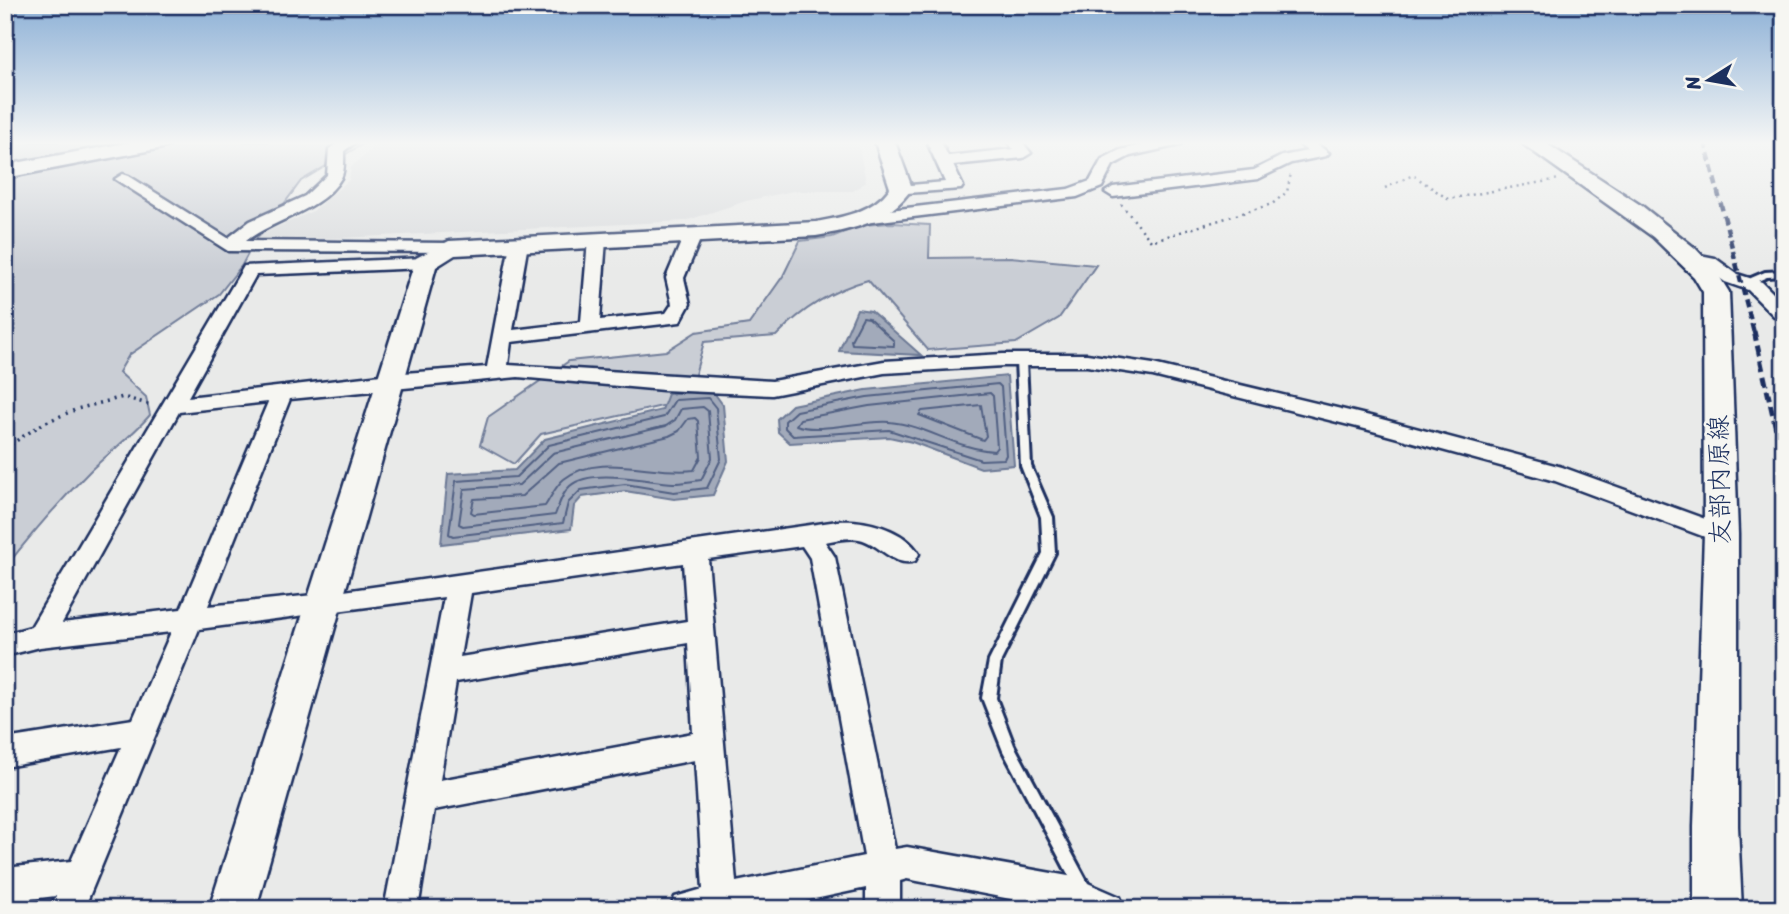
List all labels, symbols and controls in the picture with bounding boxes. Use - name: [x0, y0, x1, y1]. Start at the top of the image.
- north arrow: [1674, 46, 1744, 116]
- text: N: [1675, 73, 1710, 94]
- street label: 友部内原線: [1695, 415, 1743, 545]

